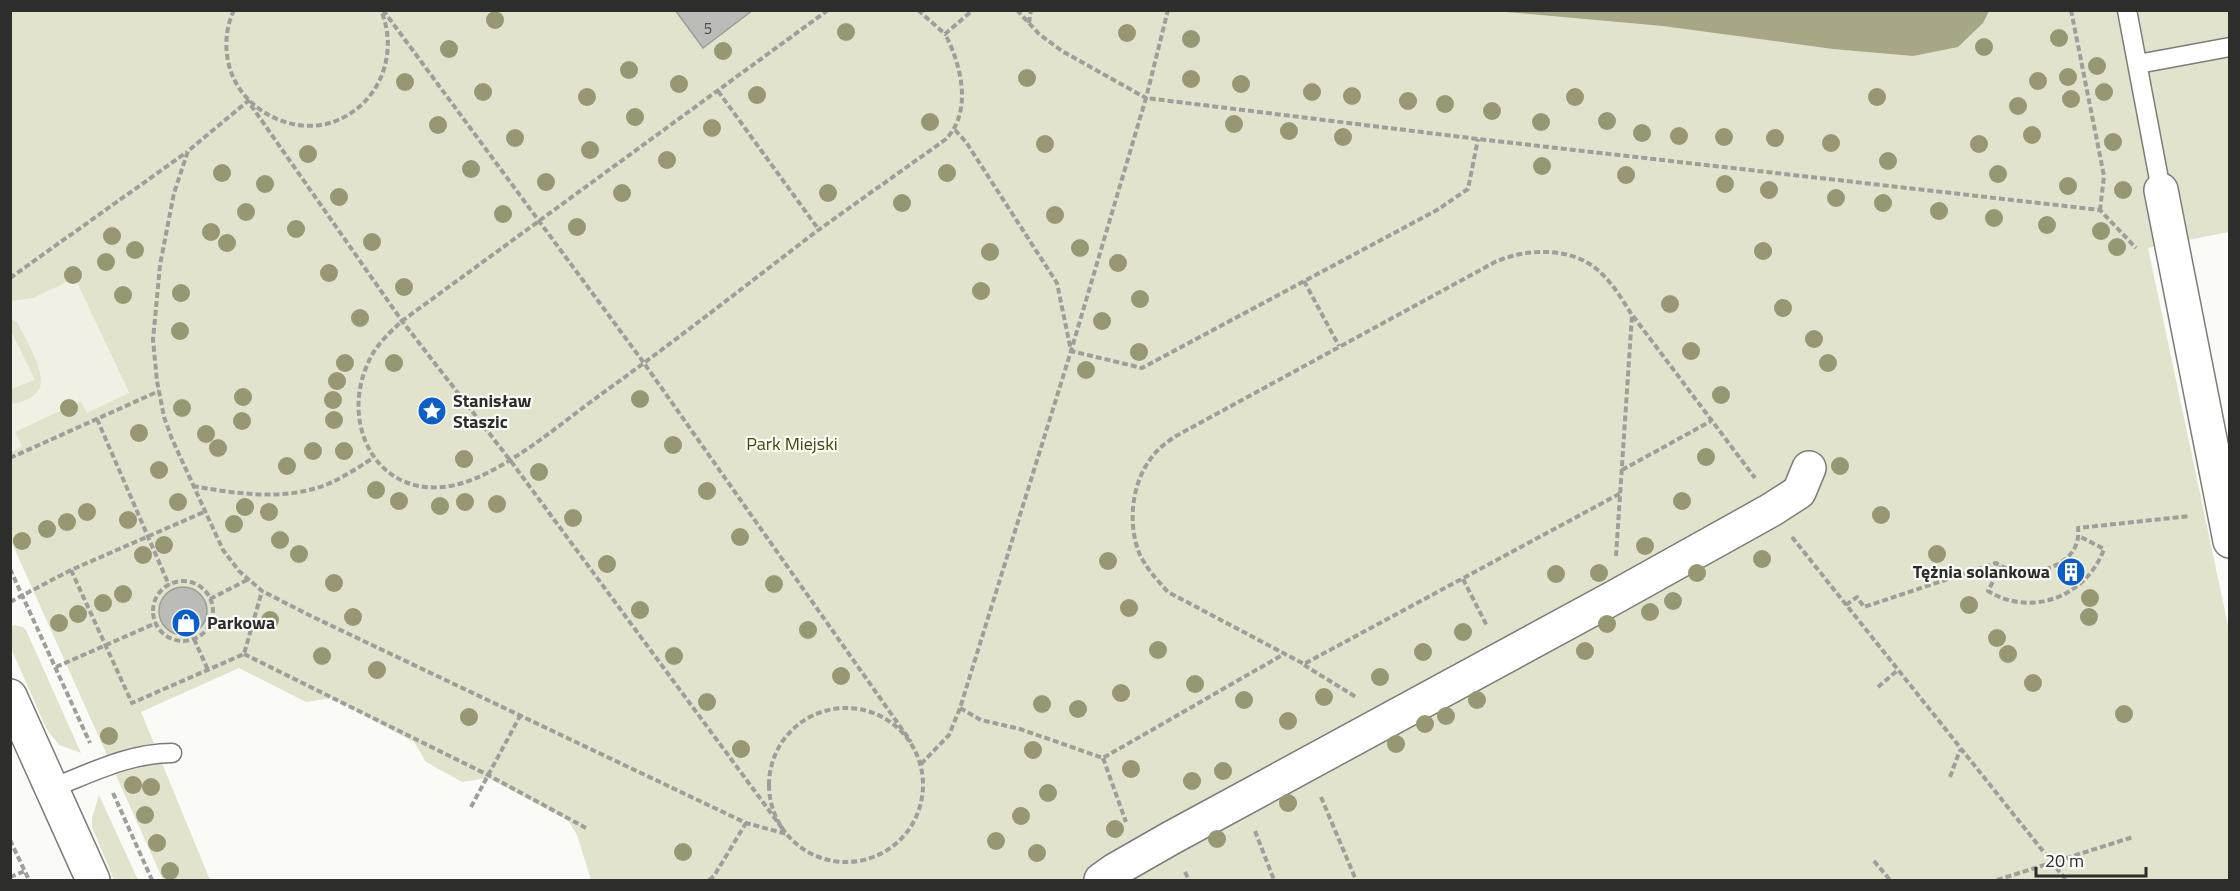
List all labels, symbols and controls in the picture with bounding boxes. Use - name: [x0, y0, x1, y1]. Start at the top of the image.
- house number: 5: [704, 17, 712, 40]
- place label: Stanisław Staszic: [453, 387, 532, 435]
- place icon: Stanisław Staszic: [416, 395, 448, 427]
- park label: Park Miejski: [746, 430, 838, 457]
- building icon: Tężnia solankowa: [2055, 556, 2087, 588]
- place label: Tężnia solankowa: [1913, 558, 2050, 585]
- shop icon: Parkowa: [170, 607, 202, 639]
- place label: Parkowa: [207, 609, 275, 636]
- scale bar: [2036, 840, 2146, 878]
- text: 20 m: [2045, 847, 2084, 874]

